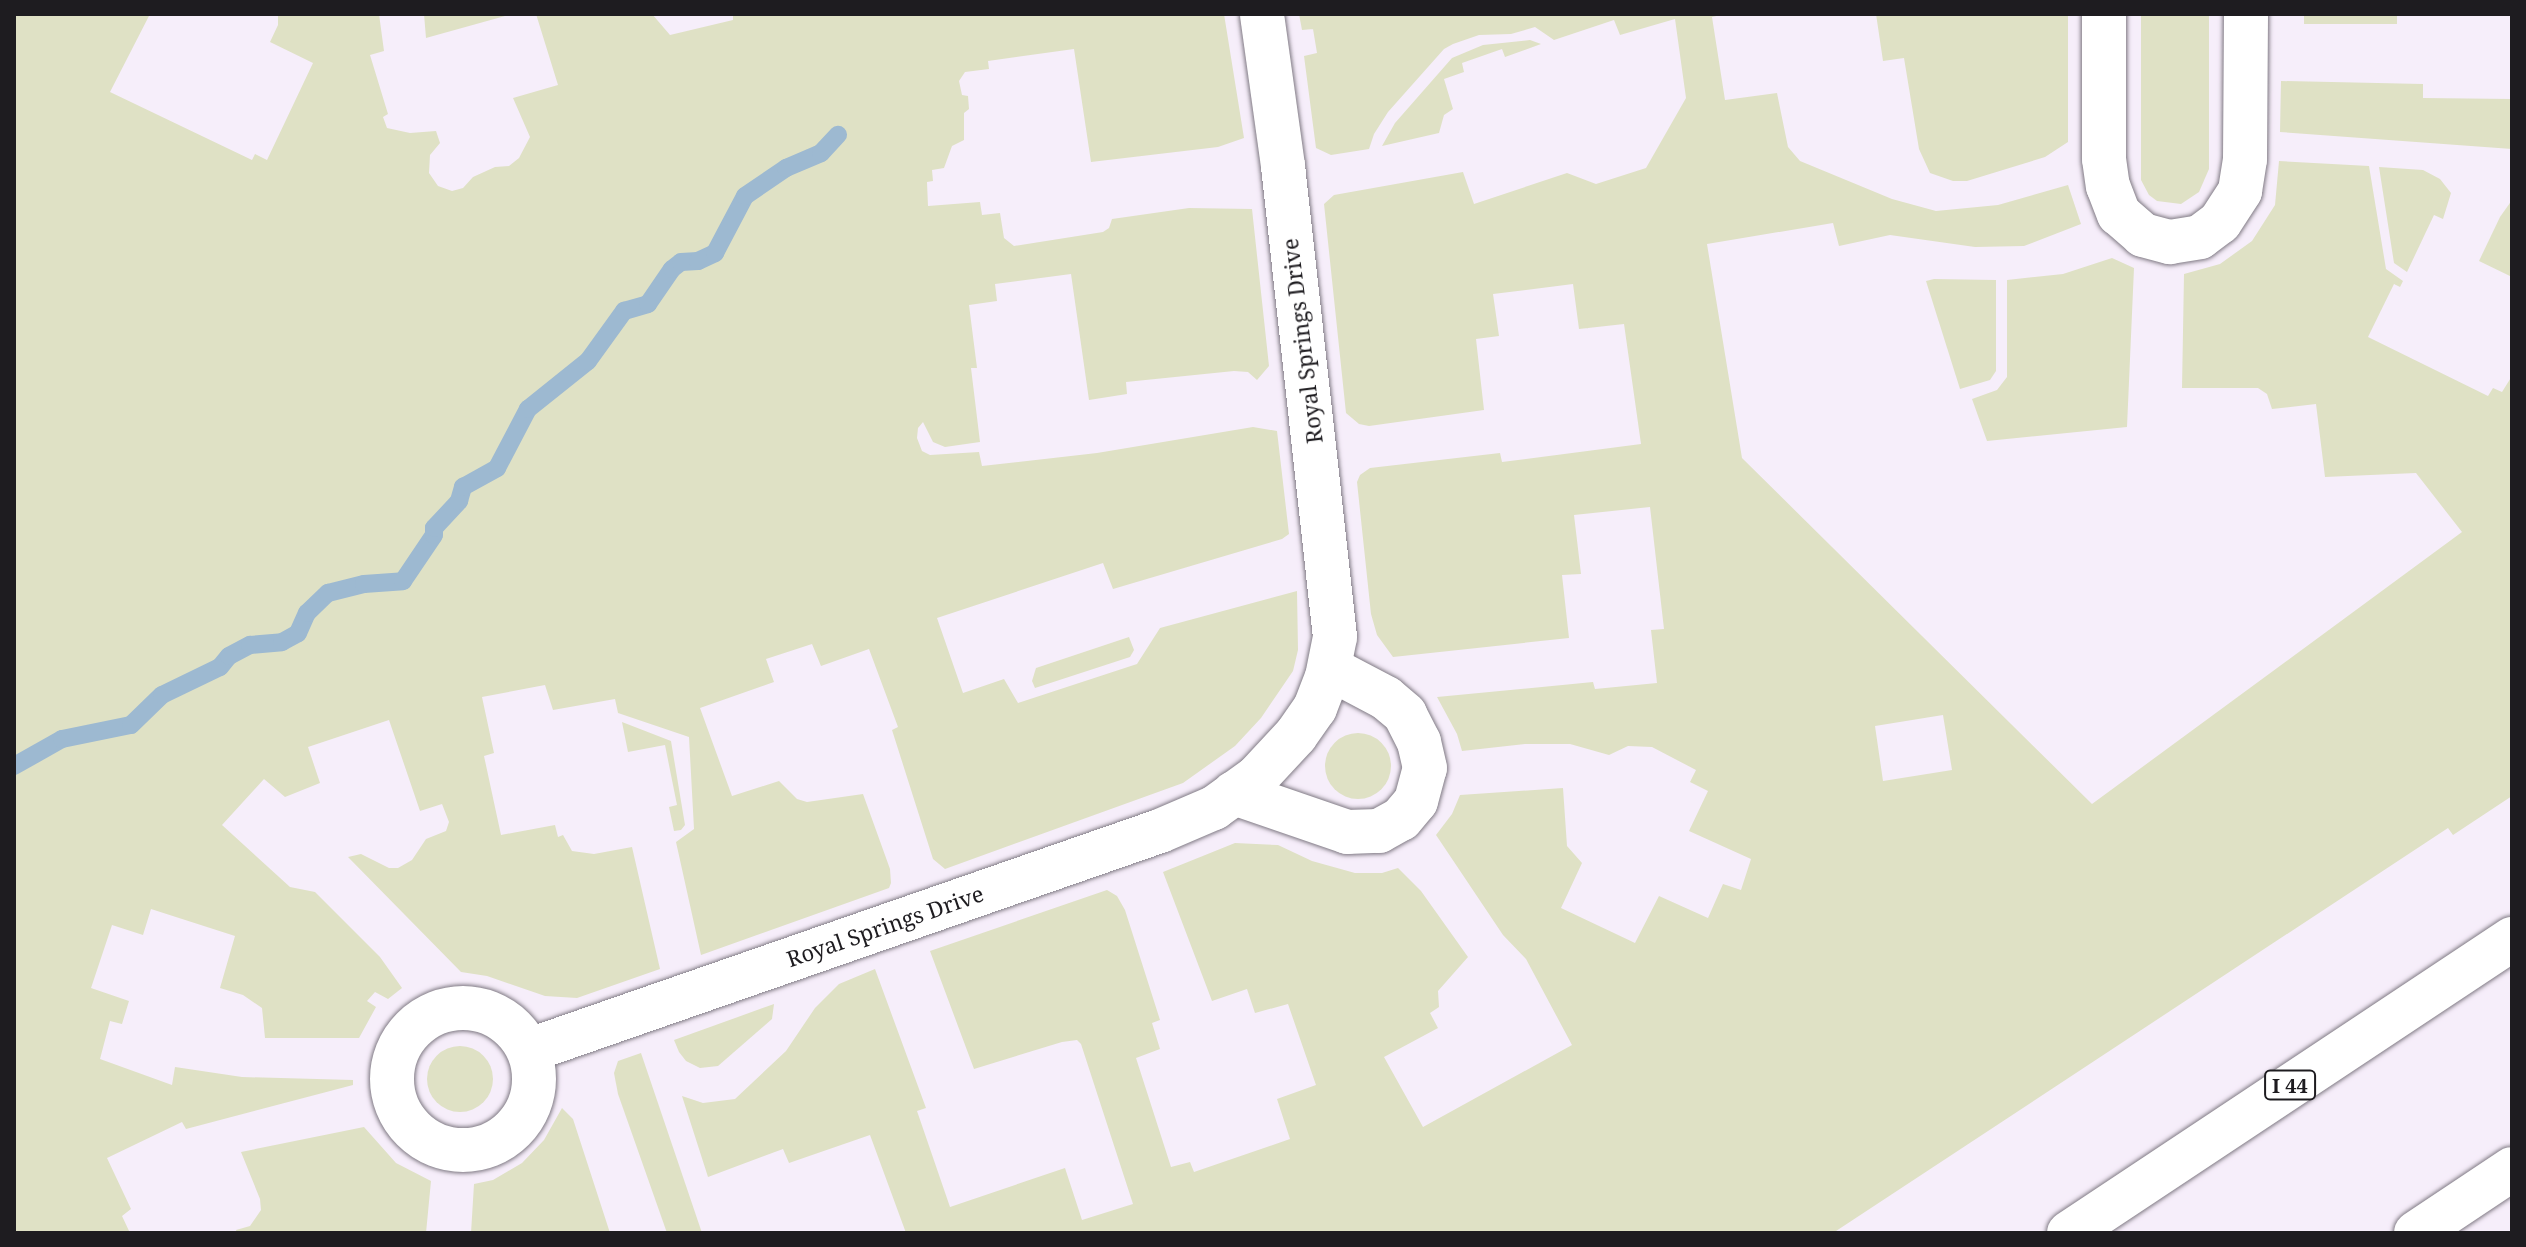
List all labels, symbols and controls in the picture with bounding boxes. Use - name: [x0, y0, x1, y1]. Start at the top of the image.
- street label: Royal Springs Drive: [1276, 237, 1328, 445]
- street label: Royal Springs Drive: [783, 880, 987, 972]
- road number: I 44: [2264, 1069, 2316, 1101]

